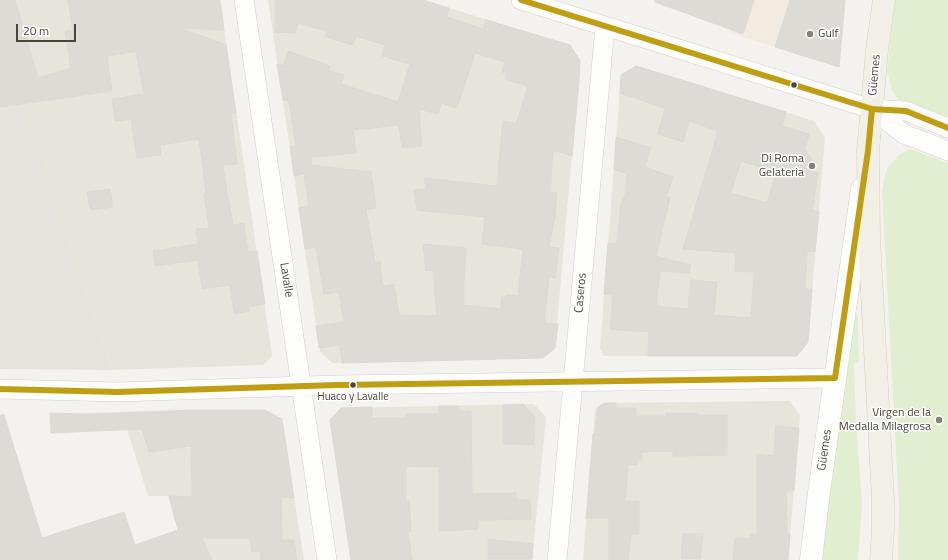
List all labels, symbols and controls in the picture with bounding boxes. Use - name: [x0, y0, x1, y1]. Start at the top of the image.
- scale bar: [18, 16, 78, 42]
- text: 20 m: [23, 21, 49, 40]
- place label: Gulf: [818, 27, 839, 41]
- marker: Gulf: [805, 29, 815, 39]
- street label: Güemes: [866, 54, 884, 96]
- unlabelled marker: [789, 80, 799, 90]
- place label: Di Roma Gelateria: [759, 152, 804, 180]
- marker: Di Roma Gelateria: [807, 161, 817, 171]
- street label: Lavalle: [276, 262, 296, 298]
- street label: Caseros: [572, 272, 590, 314]
- marker: Huaco y Lavalle: [348, 380, 358, 390]
- place label: Huaco y Lavalle: [317, 390, 389, 404]
- place label: Virgen de la Medalla Milagrosa: [839, 406, 931, 434]
- marker: Virgen de la Medalla Milagrosa: [934, 415, 944, 425]
- street label: Güemes: [815, 428, 835, 472]

